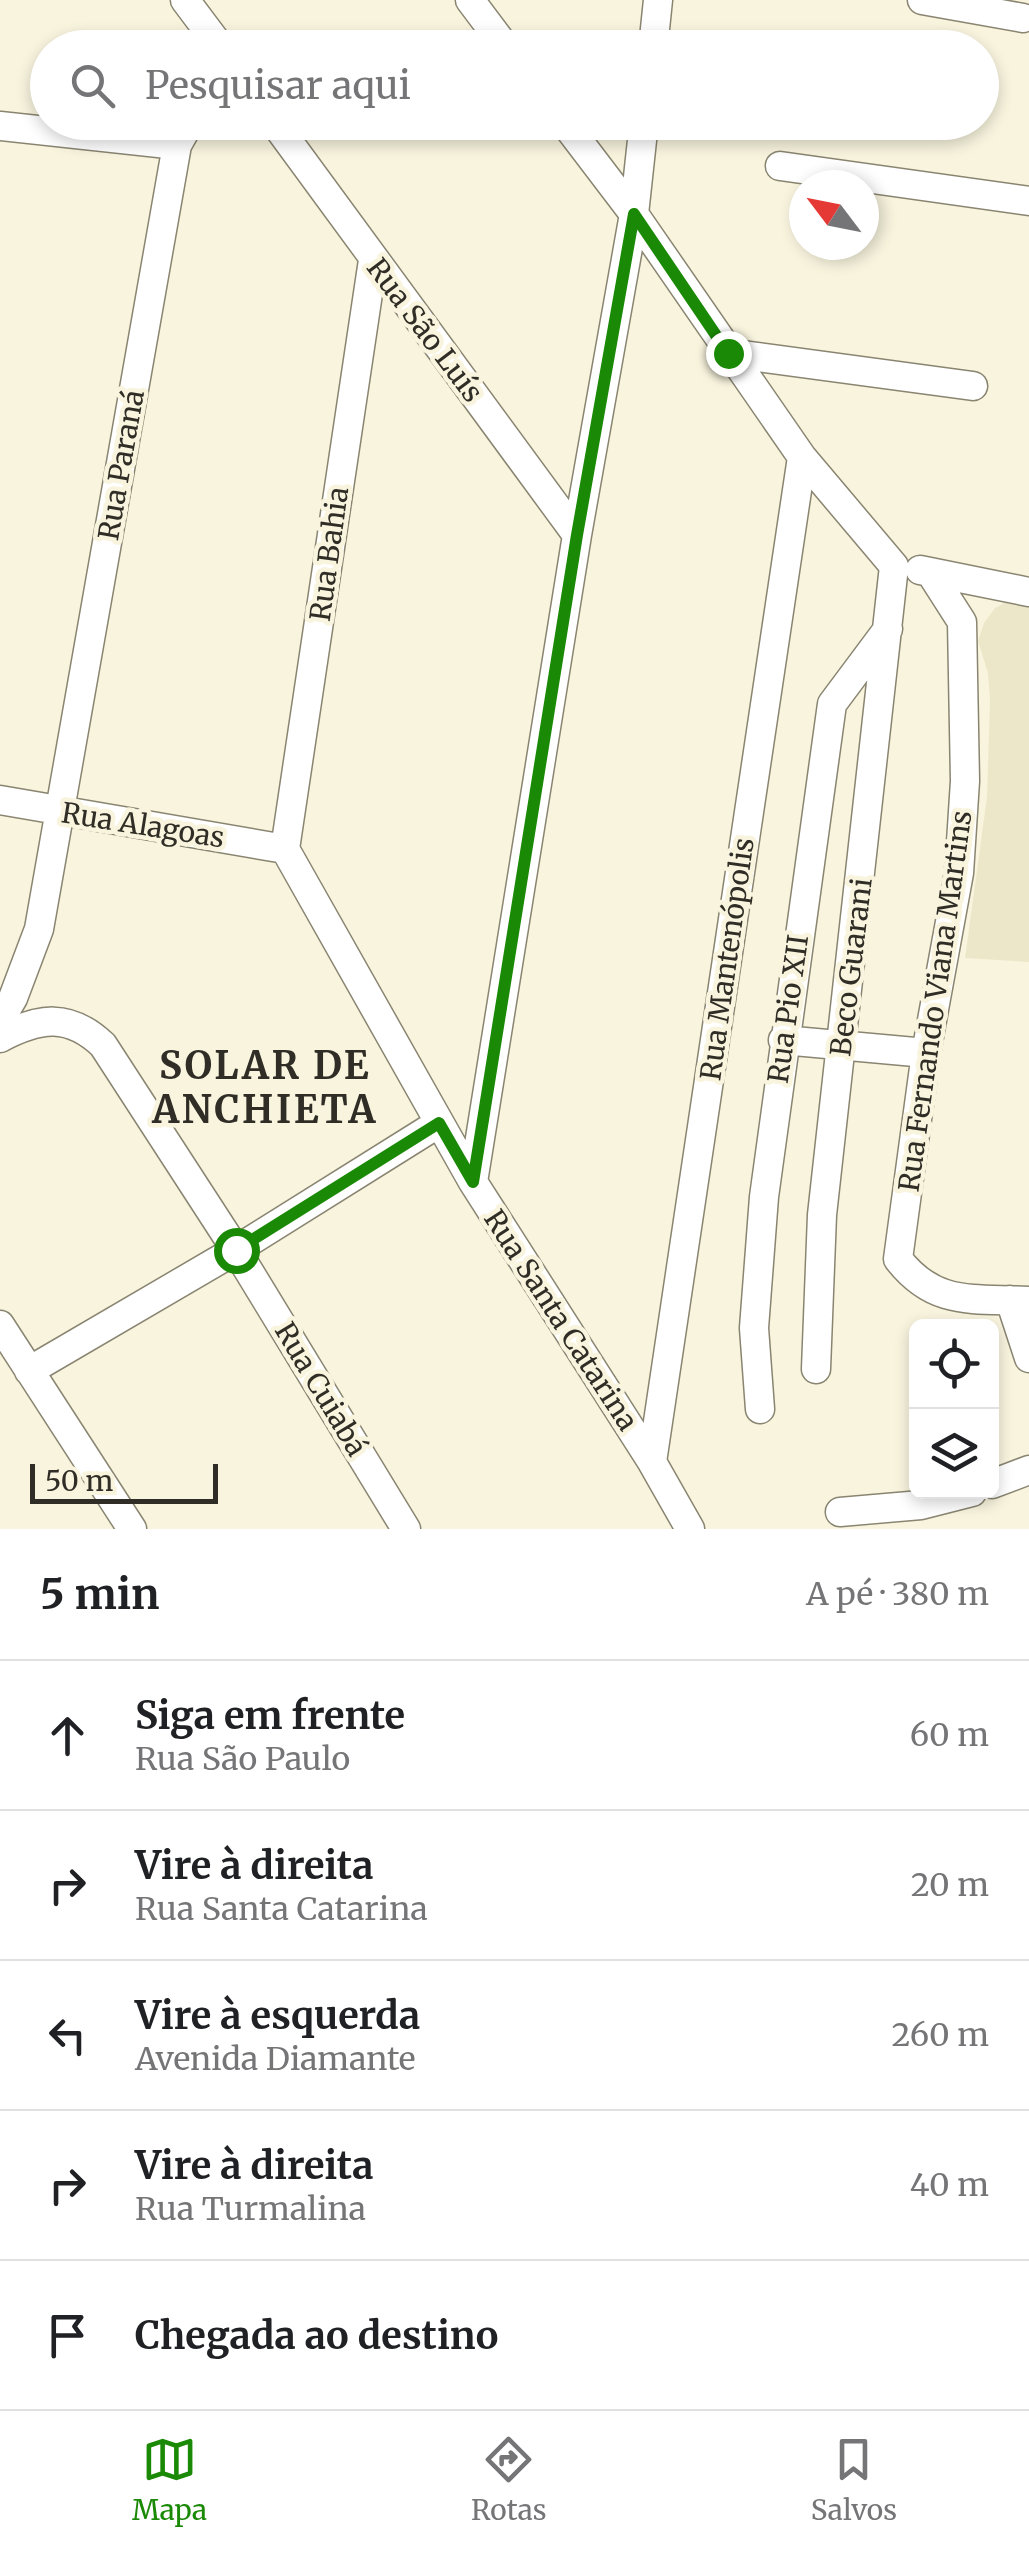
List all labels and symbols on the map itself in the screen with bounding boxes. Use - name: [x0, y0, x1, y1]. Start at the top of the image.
- north arrow: [789, 170, 879, 260]
- street label: Rua São Luís: [359, 251, 491, 409]
- route end: [706, 331, 752, 377]
- street label: Rua Paraná: [90, 387, 152, 543]
- street label: Rua Bahia: [302, 485, 356, 623]
- street label: Rua Alagoas: [59, 794, 227, 856]
- street label: Rua Fernando Viana Martins: [890, 808, 980, 1194]
- street label: Rua Mantenópolis: [692, 835, 762, 1083]
- street label: Beco Guarani: [822, 876, 880, 1058]
- street label: Rua Pio XII: [760, 933, 816, 1085]
- district label: SOLAR DE ANCHIETA: [151, 1042, 378, 1133]
- street label: Rua Santa Catarina: [476, 1203, 646, 1437]
- route start: [214, 1228, 260, 1274]
- street label: Rua Cuiabá: [267, 1316, 375, 1462]
- scale bar: [30, 1459, 218, 1504]

